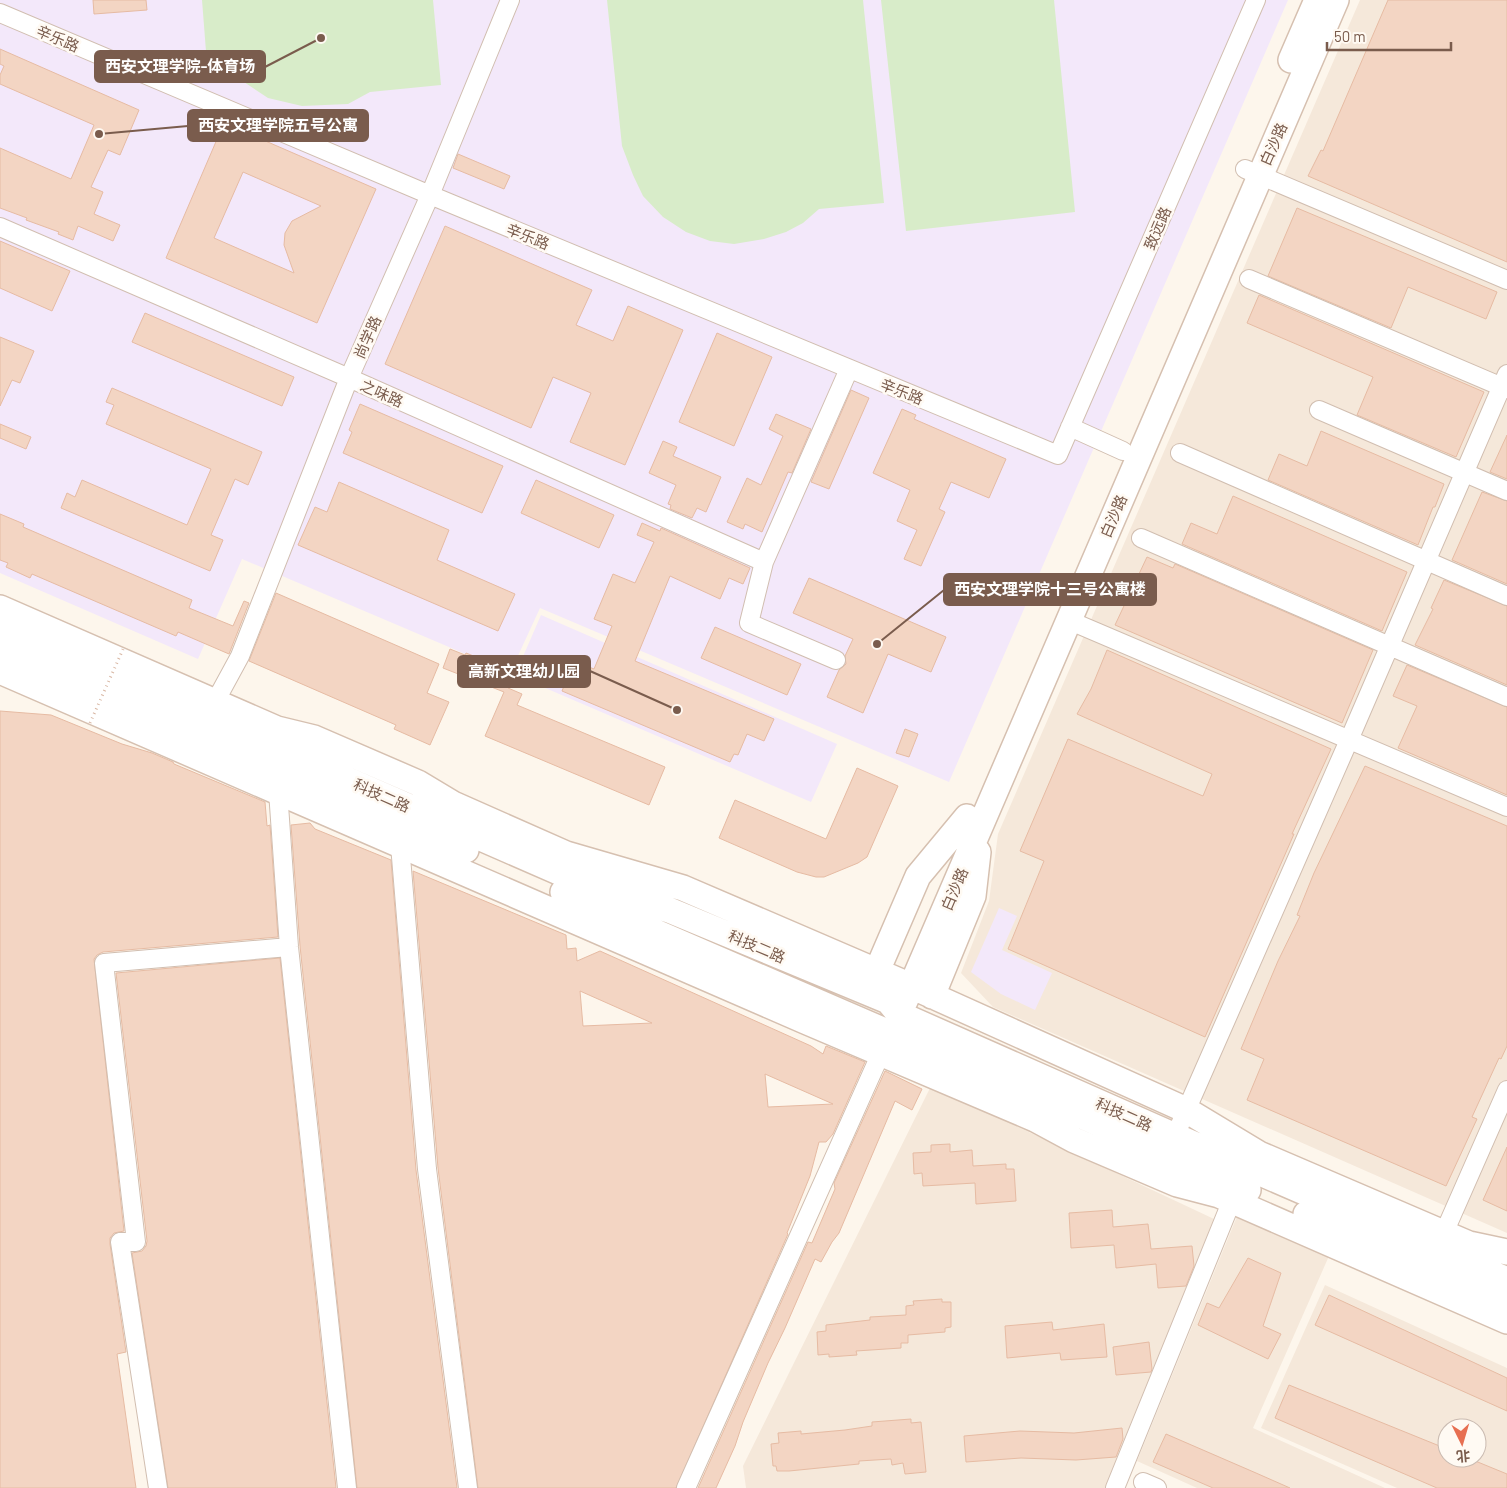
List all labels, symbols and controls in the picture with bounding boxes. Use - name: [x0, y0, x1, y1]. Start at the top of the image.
- scale bar: [1327, 20, 1451, 52]
- street label: 辛乐路: [34, 21, 82, 55]
- text: 50 m: [1334, 27, 1366, 45]
- callout: 西安文理学院-体育场: [95, 51, 265, 82]
- text: 西安文理学院-体育场: [105, 56, 255, 75]
- callout: 西安文理学院五号公寓: [188, 110, 368, 141]
- text: 西安文理学院五号公寓: [198, 115, 358, 134]
- street label: 白沙路: [1256, 120, 1290, 168]
- street label: 致远路: [1140, 204, 1174, 252]
- street label: 辛乐路: [504, 219, 552, 253]
- street label: 尚学路: [350, 313, 384, 361]
- street label: 辛乐路: [878, 374, 926, 408]
- street label: 之味路: [358, 376, 406, 410]
- street label: 白沙路: [1096, 492, 1130, 540]
- callout: 西安文理学院十三号公寓楼: [944, 574, 1156, 605]
- text: 西安文理学院十三号公寓楼: [954, 579, 1146, 598]
- callout: 高新文理幼儿园: [458, 656, 590, 687]
- text: 高新文理幼儿园: [468, 661, 580, 680]
- street label: 科技二路: [351, 775, 413, 815]
- street label: 白沙路: [937, 865, 971, 913]
- street label: 科技二路: [726, 926, 788, 966]
- street label: 科技二路: [1093, 1094, 1155, 1134]
- north arrow: [1437, 1418, 1487, 1468]
- text: 北: [1455, 1447, 1471, 1466]

